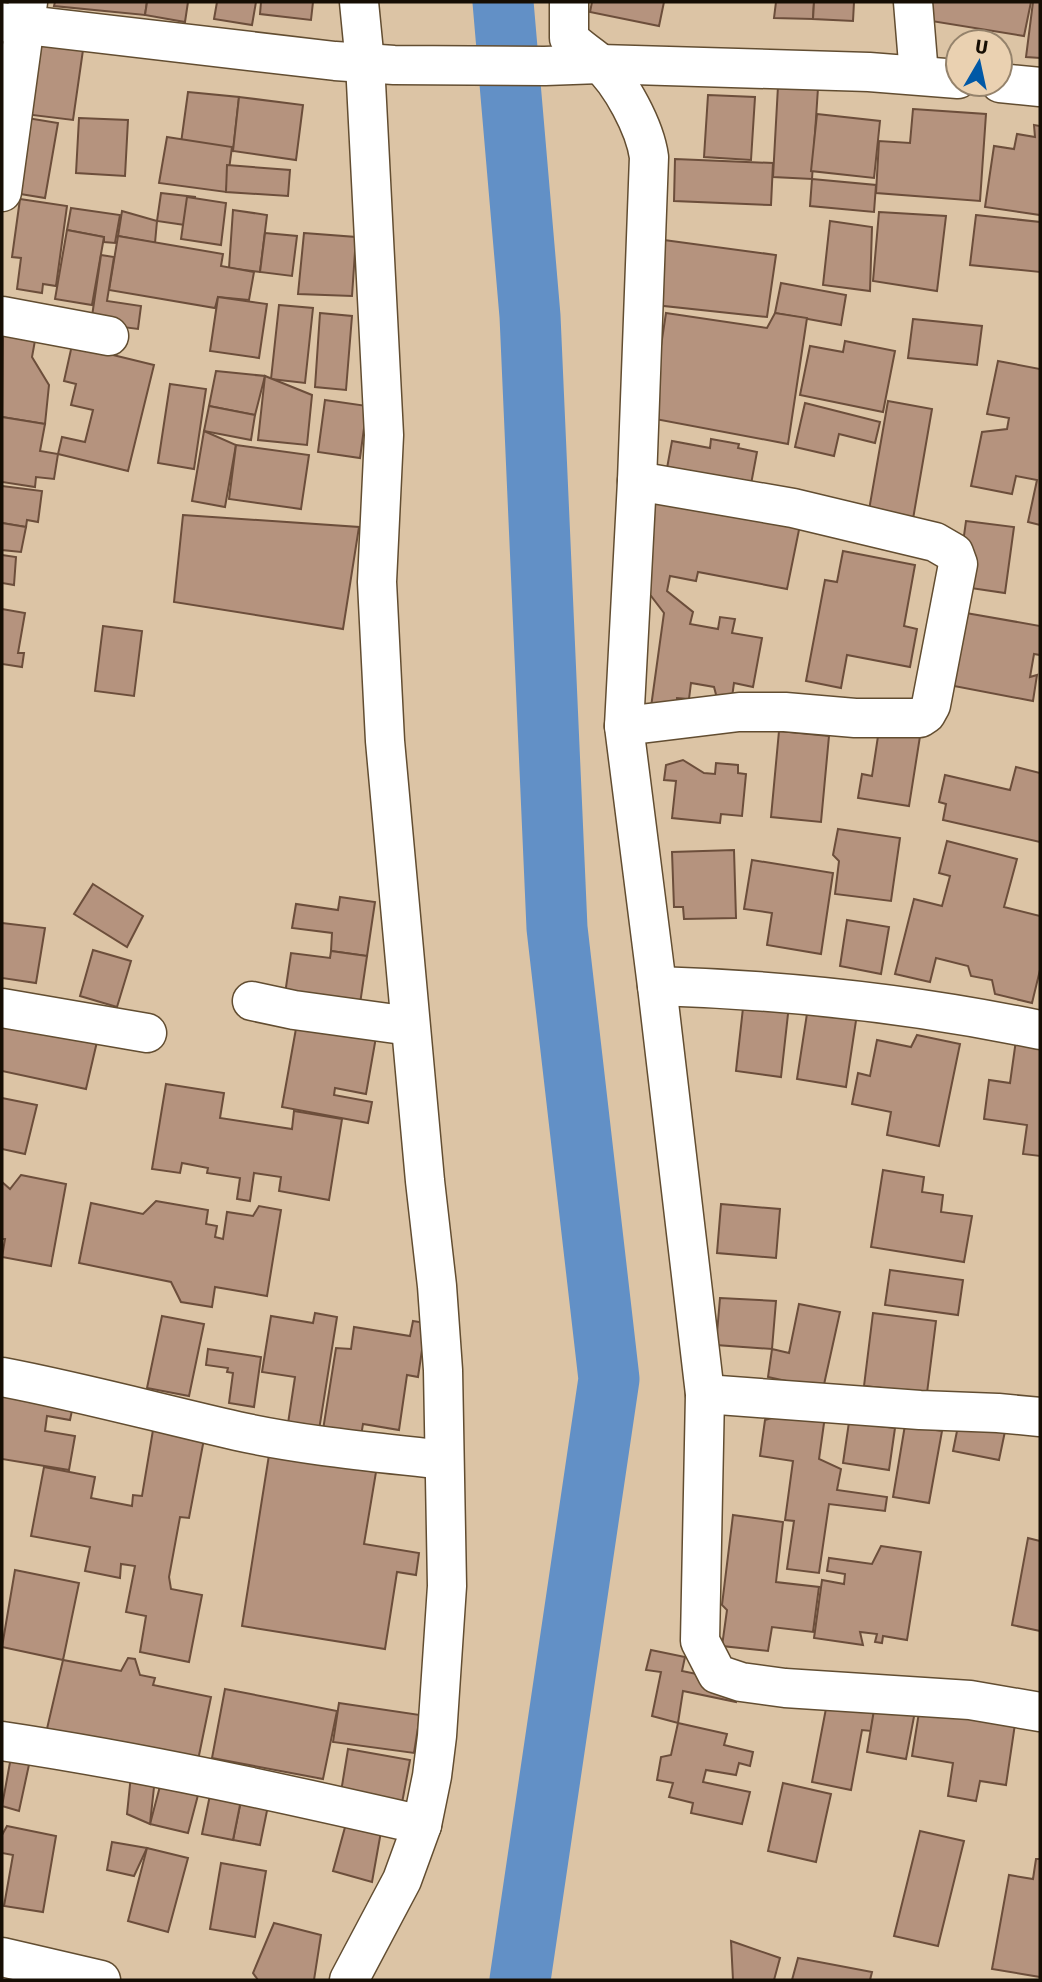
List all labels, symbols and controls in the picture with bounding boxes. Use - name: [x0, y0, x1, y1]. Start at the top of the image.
- north arrow: [944, 28, 1014, 98]
- text: U: [974, 34, 989, 59]

